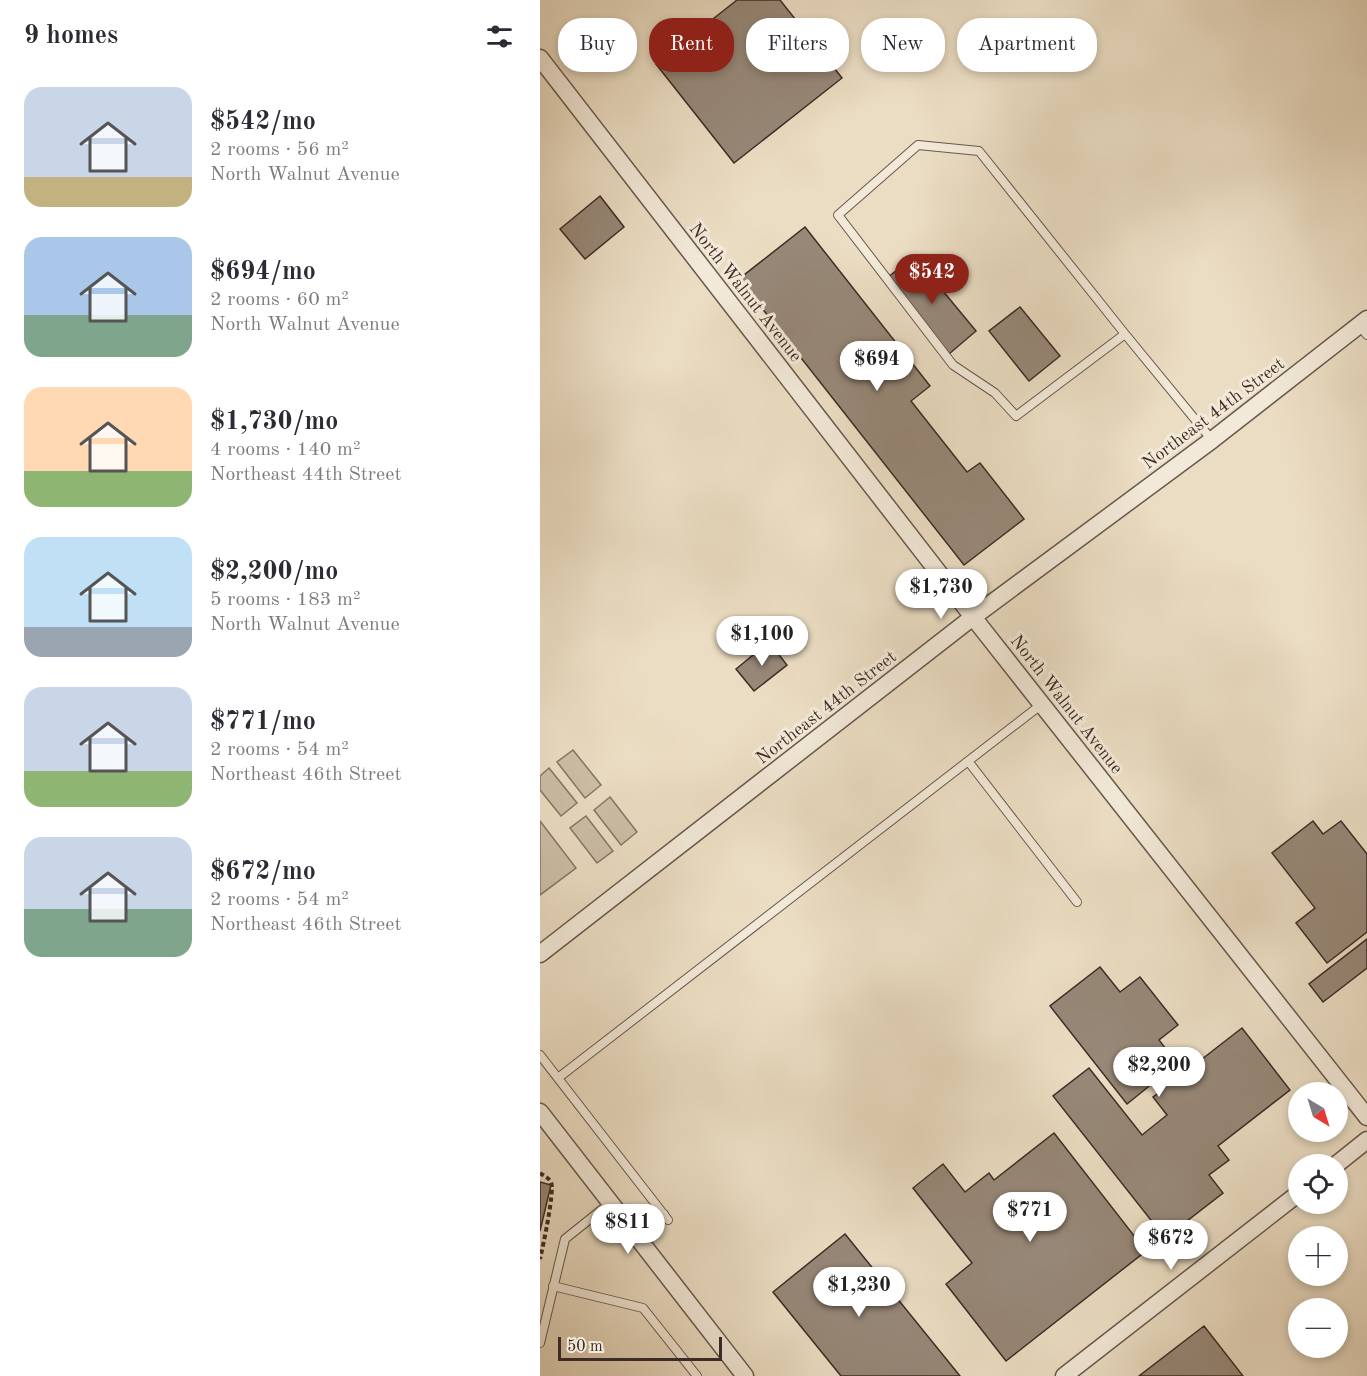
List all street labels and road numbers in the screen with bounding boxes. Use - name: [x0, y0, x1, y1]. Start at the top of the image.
- street label: North Walnut Avenue: [686, 220, 805, 365]
- street label: Northeast 44th Street: [1139, 355, 1288, 473]
- street label: North Walnut Avenue: [1007, 632, 1126, 777]
- street label: Northeast 44th Street: [753, 648, 900, 768]

